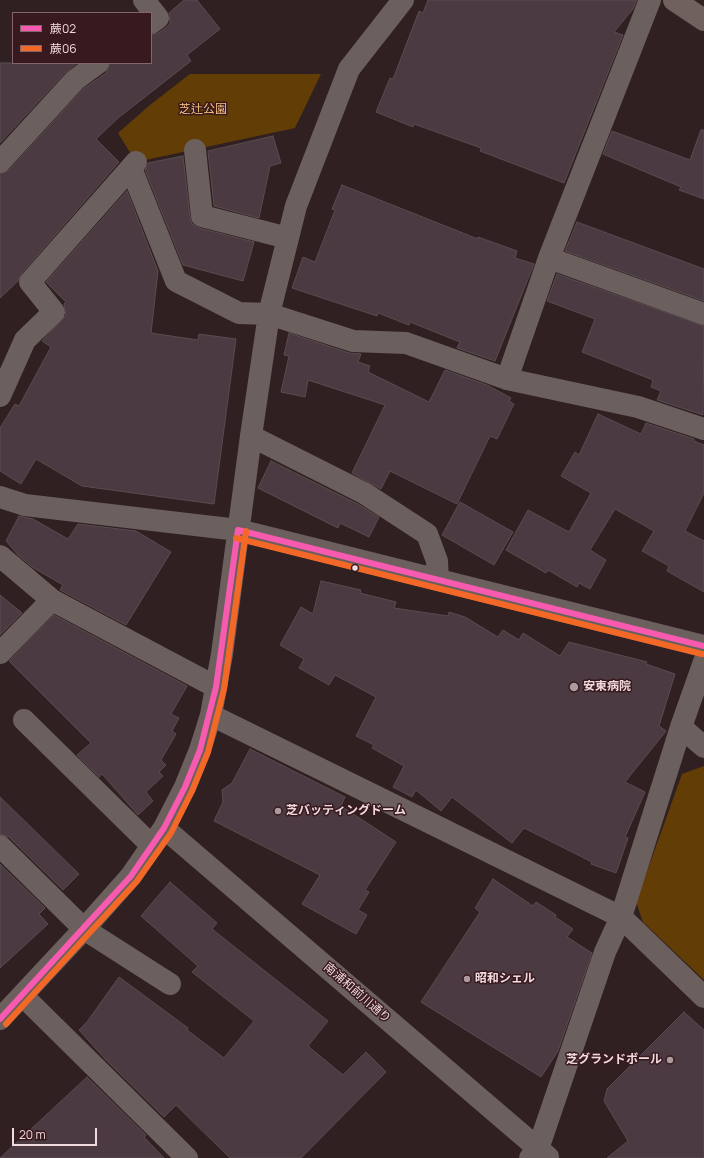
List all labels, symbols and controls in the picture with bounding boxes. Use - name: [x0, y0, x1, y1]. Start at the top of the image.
- legend: [12, 12, 152, 64]
- text: 蕨02: [50, 20, 76, 37]
- text: 蕨06: [50, 40, 77, 57]
- park label: 芝辻公園: [179, 103, 227, 117]
- unlabelled marker: [350, 563, 360, 573]
- place label: 安東病院: [583, 680, 631, 694]
- marker: 安東病院: [568, 681, 580, 693]
- place label: 芝バッティングドーム: [286, 804, 406, 818]
- marker: 芝バッティングドーム: [273, 806, 283, 816]
- street label: 南浦和前川通り: [321, 960, 393, 1026]
- place label: 昭和シェル: [475, 972, 535, 986]
- marker: 昭和シェル: [462, 974, 472, 984]
- place label: 芝グランドボール: [566, 1053, 662, 1067]
- marker: 芝グランドボール: [665, 1055, 675, 1065]
- scale bar: [14, 1120, 99, 1146]
- text: 20 m: [19, 1126, 46, 1143]

